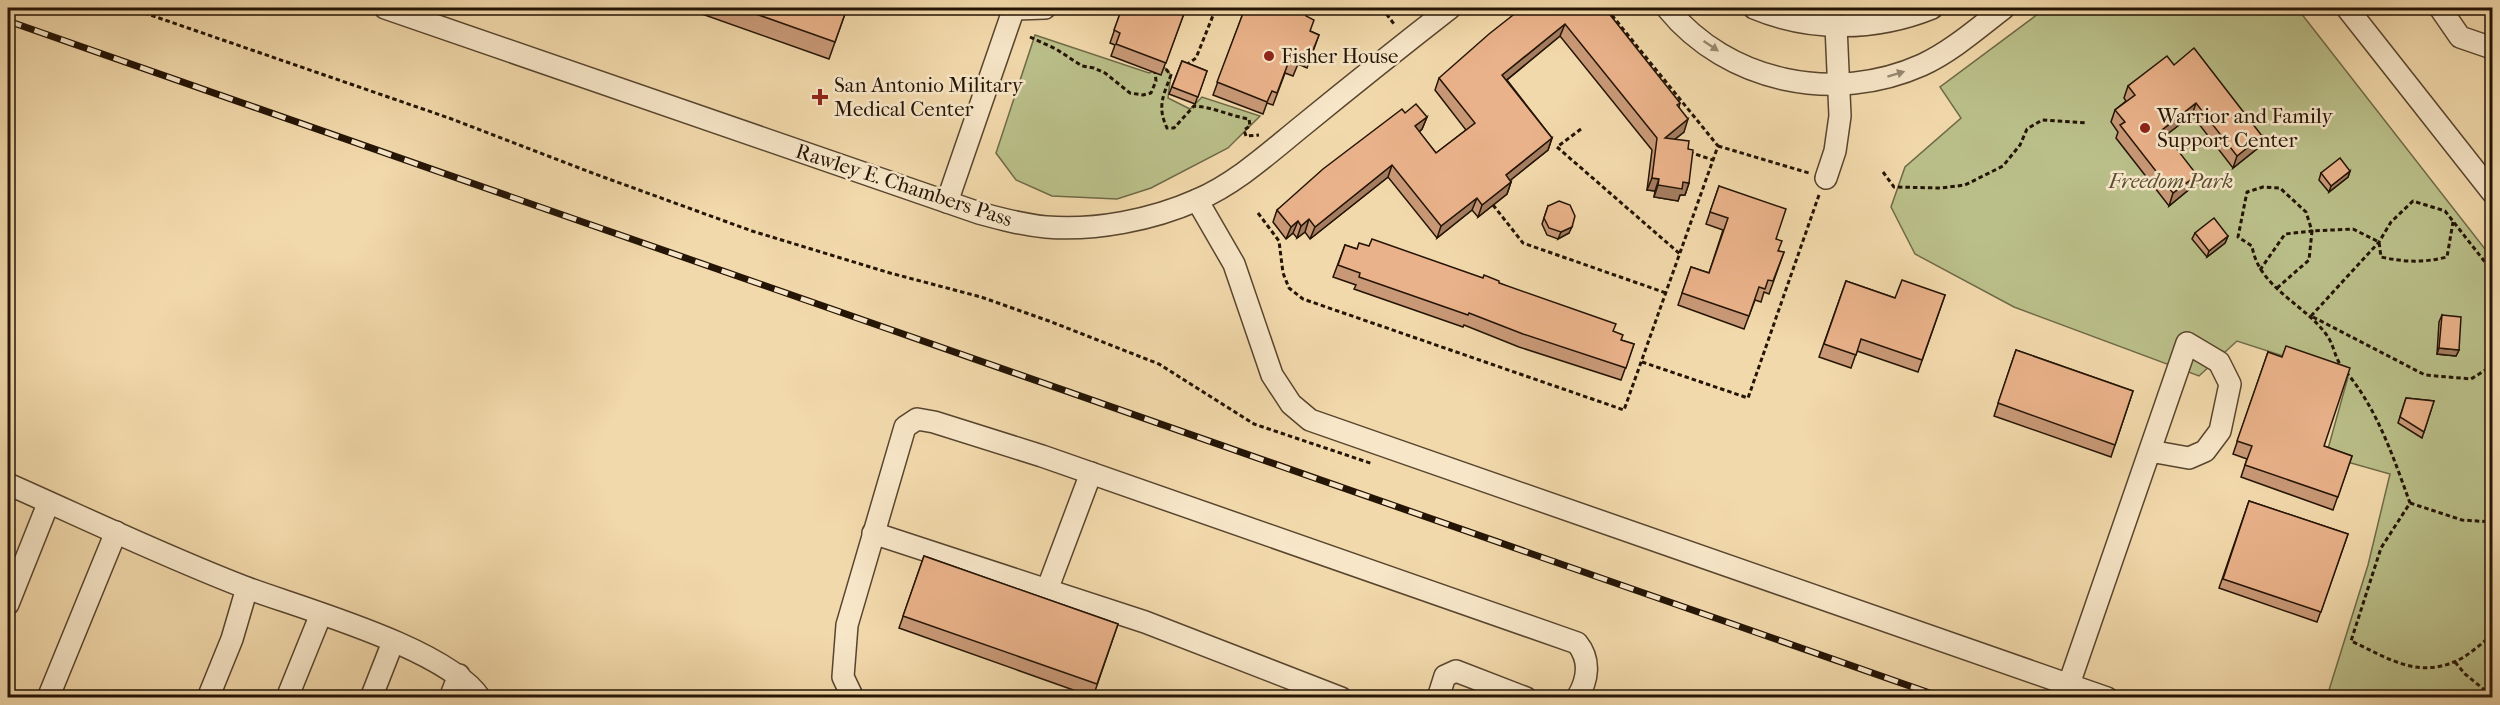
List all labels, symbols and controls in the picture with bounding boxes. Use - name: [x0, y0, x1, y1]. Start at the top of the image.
- one-way arrow: [1702, 41, 1719, 52]
- place label: Fisher House: [1281, 44, 1398, 68]
- marker: Fisher House: [1262, 49, 1276, 63]
- one-way arrow: [1887, 69, 1905, 79]
- place label: San Antonio Military Medical Center: [834, 73, 1024, 121]
- marker: San Antonio Military Medical Center: [811, 88, 829, 106]
- place label: Warrior and Family Support Center: [2156, 104, 2333, 152]
- marker: Warrior and Family Support Center: [2138, 121, 2152, 135]
- street label: Rawley E. Chambers Pass: [793, 139, 1016, 231]
- park label: Freedom Park: [2108, 169, 2233, 193]

